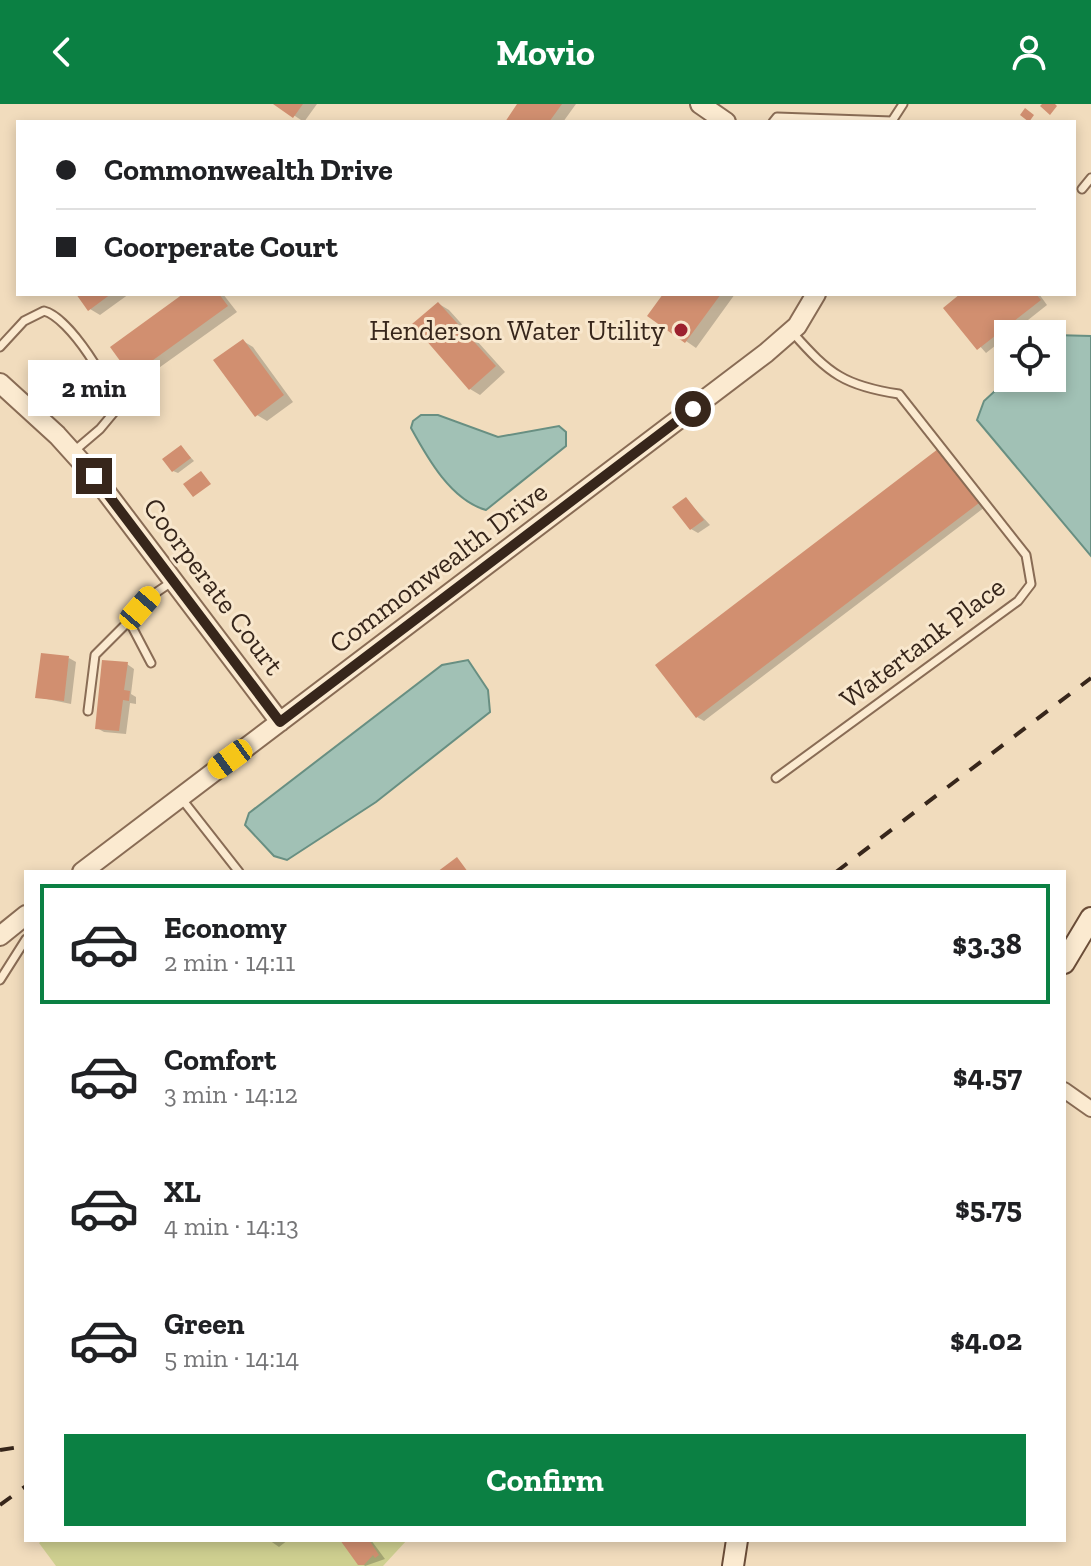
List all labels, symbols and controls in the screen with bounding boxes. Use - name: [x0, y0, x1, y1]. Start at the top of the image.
- icon: back: [40, 30, 84, 74]
- icon: person: [1007, 30, 1051, 74]
- text: Movio: [496, 31, 595, 74]
- text: Commonwealth Drive: [104, 152, 393, 188]
- text: Coorperate Court: [104, 229, 338, 265]
- place label: Henderson Water Utility: [369, 314, 666, 347]
- map controls: [994, 320, 1066, 392]
- button: locate: [994, 320, 1066, 392]
- marker: Henderson Water Utility: [672, 321, 690, 339]
- callout: 2 min: [28, 360, 160, 416]
- text: 2 min: [62, 372, 126, 404]
- route start: [675, 391, 711, 427]
- route end: [76, 458, 112, 494]
- street label: Commonwealth Drive: [323, 475, 554, 660]
- street label: Coorperate Court: [136, 491, 291, 682]
- street label: Watertank Place: [833, 570, 1011, 715]
- car: [115, 582, 165, 634]
- car: [204, 735, 256, 783]
- icon: car: [68, 908, 140, 980]
- text: Economy: [164, 910, 287, 946]
- text: $3.38: [952, 926, 1022, 962]
- text: 2 min · 14:11: [164, 946, 295, 978]
- icon: car: [68, 1040, 140, 1112]
- text: Comfort: [164, 1042, 276, 1078]
- text: $4.57: [953, 1058, 1022, 1094]
- text: 3 min · 14:12: [164, 1078, 298, 1110]
- icon: car: [68, 1172, 140, 1244]
- text: XL: [164, 1174, 201, 1210]
- text: $5.75: [955, 1190, 1022, 1226]
- text: 4 min · 14:13: [164, 1210, 299, 1242]
- icon: car: [68, 1304, 140, 1376]
- text: Green: [164, 1306, 244, 1342]
- text: $4.02: [950, 1322, 1022, 1358]
- text: 5 min · 14:14: [164, 1342, 299, 1374]
- button: Confirm: [64, 1434, 1026, 1526]

